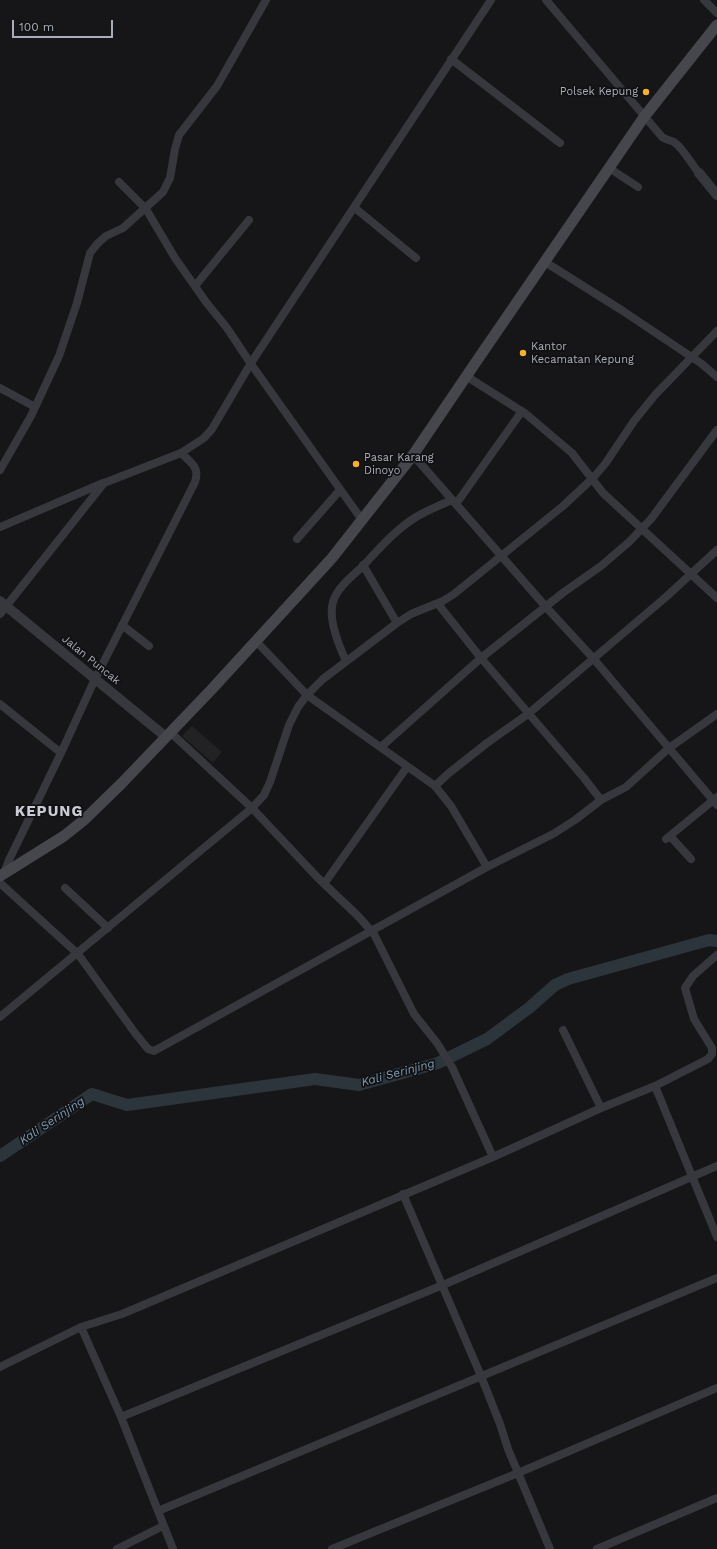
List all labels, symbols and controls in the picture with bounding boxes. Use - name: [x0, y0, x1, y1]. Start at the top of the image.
- scale bar: [14, 12, 115, 38]
- text: 100 m: [19, 20, 54, 34]
- place label: Polsek Kepung: [560, 85, 638, 99]
- marker: Polsek Kepung: [641, 87, 651, 97]
- place label: Kantor Kecamatan Kepung: [531, 340, 634, 366]
- marker: Kantor Kecamatan Kepung: [518, 348, 528, 358]
- place label: Pasar Karang Dinoyo: [364, 451, 434, 477]
- marker: Pasar Karang Dinoyo: [351, 459, 361, 469]
- street label: Jalan Puncak: [59, 632, 123, 688]
- district label: KEPUNG: [15, 803, 83, 821]
- water label: Kali Serinjing: [360, 1056, 436, 1090]
- water label: Kali Serinjing: [17, 1094, 87, 1148]

